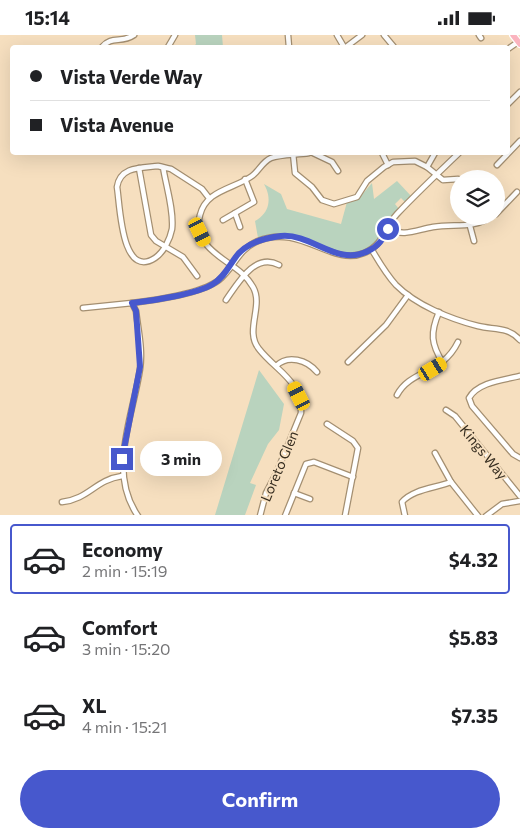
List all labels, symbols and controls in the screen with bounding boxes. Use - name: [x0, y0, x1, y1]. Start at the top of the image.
- text: 15:14: [25, 6, 70, 29]
- text: Vista Verde Way: [60, 65, 203, 88]
- text: Vista Avenue: [60, 113, 174, 136]
- map controls: [450, 170, 505, 225]
- button: layers: [450, 170, 505, 225]
- car: [186, 215, 213, 249]
- route start: [377, 218, 399, 240]
- car: [416, 355, 449, 383]
- car: [285, 379, 312, 413]
- street label: Kings Way: [457, 421, 511, 483]
- street label: Loreto Glen: [257, 428, 301, 504]
- callout: 3 min: [140, 441, 222, 477]
- route end: [111, 448, 133, 470]
- text: 3 min: [161, 449, 201, 468]
- icon: car: [22, 537, 67, 582]
- text: Economy: [82, 538, 163, 561]
- text: $4.32: [449, 548, 498, 571]
- text: 2 min · 15:19: [82, 561, 167, 580]
- icon: car: [22, 615, 67, 660]
- text: Comfort: [82, 616, 158, 639]
- text: $5.83: [449, 626, 498, 649]
- text: 3 min · 15:20: [82, 639, 170, 658]
- icon: car: [22, 693, 67, 738]
- text: XL: [82, 694, 107, 717]
- text: $7.35: [451, 704, 498, 727]
- text: 4 min · 15:21: [82, 717, 167, 736]
- button: Confirm: [20, 770, 500, 828]

